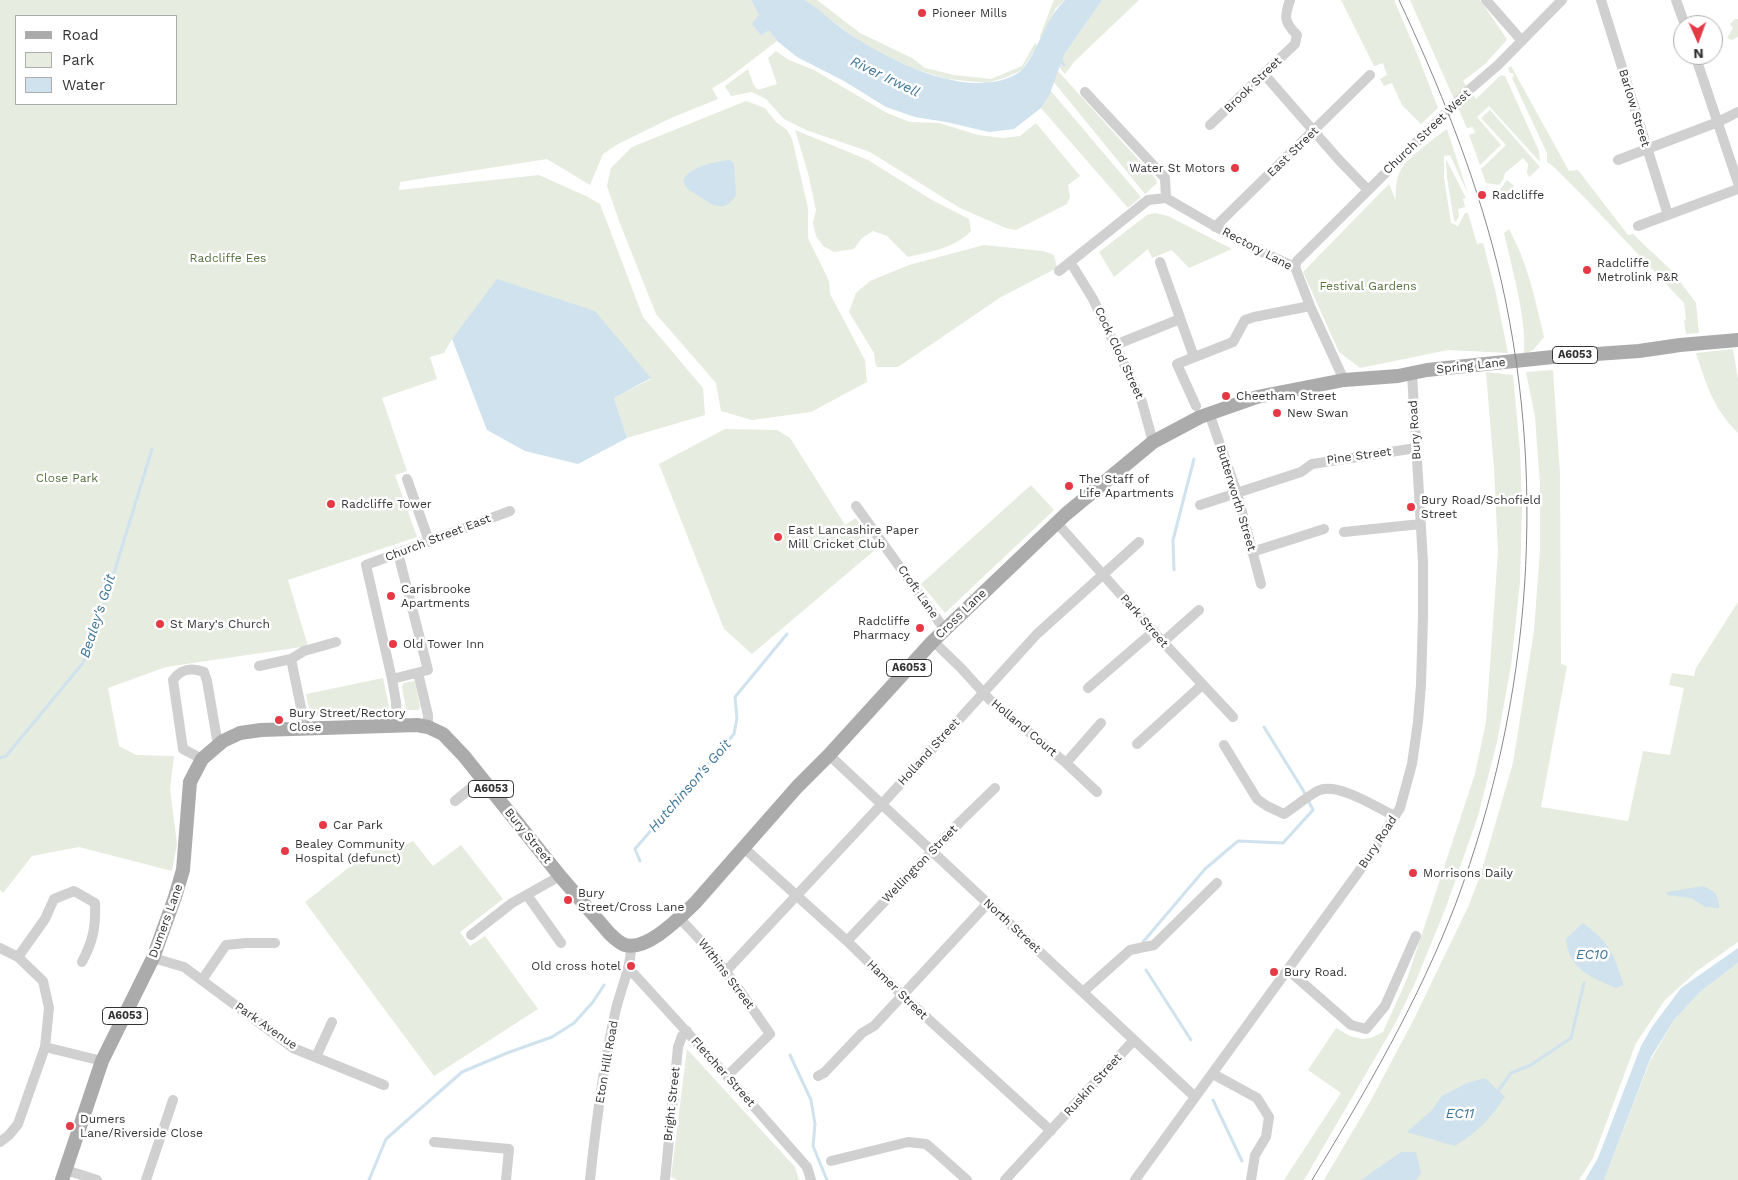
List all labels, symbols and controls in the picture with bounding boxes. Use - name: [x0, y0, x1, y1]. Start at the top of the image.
- place label: Pioneer Mills: [932, 6, 1007, 20]
- marker: Pioneer Mills: [916, 7, 928, 19]
- legend: [15, 15, 178, 105]
- north arrow: [1673, 15, 1723, 65]
- text: Road: [62, 26, 99, 44]
- text: N: [1693, 46, 1704, 62]
- text: Park: [62, 51, 94, 69]
- water label: River Irwell: [848, 53, 922, 101]
- street label: Brook Street: [1221, 54, 1285, 116]
- street label: Barlow Street: [1615, 67, 1653, 149]
- text: Water: [62, 76, 105, 94]
- street label: Church Street West: [1380, 87, 1474, 177]
- street label: East Street: [1264, 124, 1322, 180]
- place label: Water St Motors: [1129, 161, 1225, 175]
- marker: Water St Motors: [1229, 162, 1241, 174]
- place label: Radcliffe: [1492, 188, 1544, 202]
- marker: Radcliffe: [1476, 189, 1488, 201]
- street label: Rectory Lane: [1220, 225, 1294, 273]
- park label: Radcliffe Ees: [190, 251, 266, 265]
- place label: Radcliffe Metrolink P&R: [1597, 256, 1678, 284]
- marker: Radcliffe Metrolink P&R: [1581, 264, 1593, 276]
- park label: Festival Gardens: [1319, 279, 1417, 293]
- street label: Cock Clod Street: [1091, 305, 1147, 401]
- road number: A6053: [1552, 346, 1598, 364]
- street label: Spring Lane: [1436, 355, 1506, 377]
- place label: Cheetham Street: [1236, 389, 1336, 403]
- marker: Cheetham Street: [1220, 390, 1232, 402]
- street label: Bury Road: [1406, 400, 1424, 460]
- place label: New Swan: [1287, 406, 1348, 420]
- marker: New Swan: [1271, 407, 1283, 419]
- street label: Butterworth Street: [1213, 443, 1259, 553]
- street label: Pine Street: [1326, 444, 1392, 468]
- park label: Close Park: [36, 471, 98, 485]
- place label: The Staff of Life Apartments: [1079, 472, 1174, 500]
- marker: The Staff of Life Apartments: [1063, 480, 1075, 492]
- place label: Bury Road/Schofield Street: [1421, 493, 1541, 521]
- place label: Radcliffe Tower: [341, 497, 432, 511]
- marker: Radcliffe Tower: [325, 498, 337, 510]
- marker: Bury Road/Schofield Street: [1405, 501, 1417, 513]
- street label: Church Street East: [383, 511, 493, 565]
- place label: East Lancashire Paper Mill Cricket Club: [788, 523, 919, 551]
- marker: East Lancashire Paper Mill Cricket Club: [772, 531, 784, 543]
- street label: Croft Lane: [894, 563, 942, 621]
- water label: Bealey's Goit: [77, 572, 119, 660]
- place label: Carisbrooke Apartments: [401, 582, 471, 610]
- street label: Cross Lane: [933, 586, 989, 642]
- marker: Carisbrooke Apartments: [385, 590, 397, 602]
- street label: Park Street: [1117, 591, 1171, 651]
- place label: Radcliffe Pharmacy: [853, 614, 910, 642]
- place label: St Mary's Church: [170, 617, 270, 631]
- marker: St Mary's Church: [154, 618, 166, 630]
- marker: Radcliffe Pharmacy: [914, 622, 926, 634]
- place label: Old Tower Inn: [403, 637, 484, 651]
- marker: Old Tower Inn: [387, 638, 399, 650]
- road number: A6053: [886, 660, 932, 676]
- street label: Holland Court: [988, 696, 1060, 760]
- place label: Bury Street/Rectory Close: [289, 706, 406, 734]
- marker: Bury Street/Rectory Close: [273, 714, 285, 726]
- street label: Holland Street: [895, 716, 963, 788]
- water label: Hutchinson's Goit: [645, 736, 735, 836]
- road number: A6053: [468, 781, 514, 798]
- street label: Bury Street: [501, 806, 555, 866]
- street label: Bury Road: [1356, 813, 1400, 871]
- place label: Car Park: [333, 818, 383, 832]
- marker: Car Park: [317, 819, 329, 831]
- street label: Wellington Street: [879, 822, 961, 906]
- place label: Bealey Community Hospital (defunct): [295, 837, 405, 865]
- marker: Bealey Community Hospital (defunct): [279, 845, 291, 857]
- place label: Morrisons Daily: [1423, 866, 1513, 880]
- marker: Morrisons Daily: [1407, 867, 1419, 879]
- street label: Dumers Lane: [146, 882, 186, 960]
- place label: Bury Street/Cross Lane: [578, 886, 684, 914]
- marker: Bury Street/Cross Lane: [562, 894, 574, 906]
- street label: North Street: [980, 896, 1044, 956]
- street label: Withins Street: [695, 936, 757, 1012]
- water label: EC10: [1576, 947, 1608, 963]
- street label: Hamer Street: [864, 957, 930, 1023]
- place label: Old cross hotel: [531, 959, 621, 973]
- marker: Old cross hotel: [625, 960, 637, 972]
- place label: Bury Road.: [1284, 965, 1347, 979]
- marker: Bury Road.: [1268, 966, 1280, 978]
- street label: Park Avenue: [232, 999, 300, 1053]
- road number: A6053: [102, 1008, 148, 1024]
- street label: Eton Hill Road: [593, 1019, 621, 1105]
- street label: Fletcher Street: [688, 1034, 758, 1110]
- street label: Ruskin Street: [1061, 1051, 1125, 1119]
- street label: Bright Street: [661, 1066, 683, 1142]
- water label: EC11: [1446, 1106, 1474, 1122]
- place label: Dumers Lane/Riverside Close: [80, 1112, 203, 1140]
- marker: Dumers Lane/Riverside Close: [64, 1120, 76, 1132]

